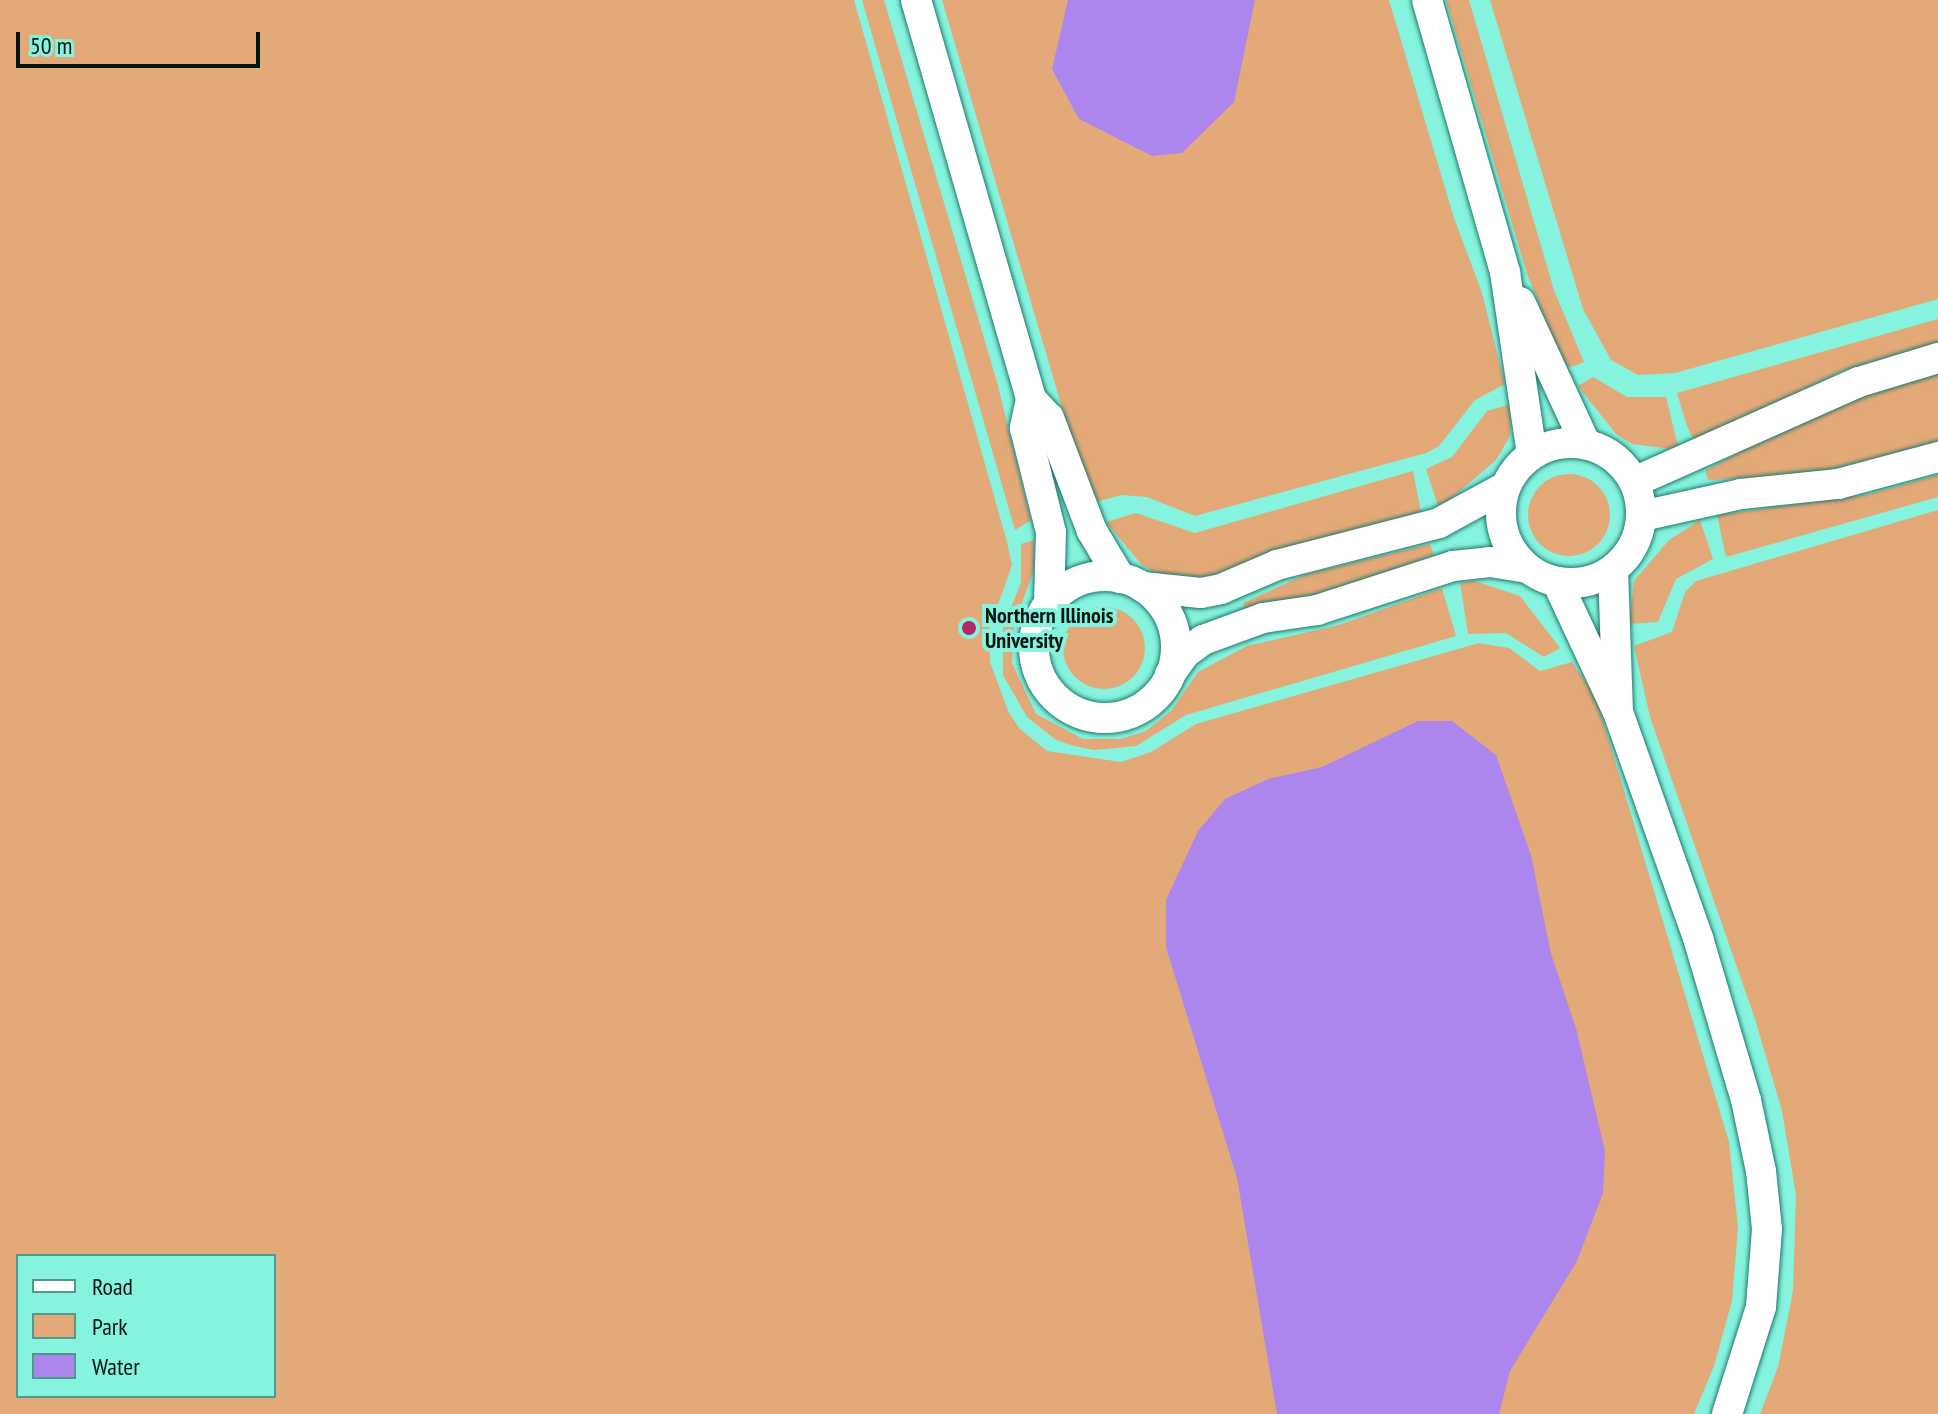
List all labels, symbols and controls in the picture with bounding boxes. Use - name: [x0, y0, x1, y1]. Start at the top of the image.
- scale bar: [20, 16, 264, 66]
- text: 50 m: [30, 30, 72, 61]
- place label: Northern Illinois University: [985, 602, 1113, 654]
- marker: Northern Illinois University: [960, 619, 978, 637]
- legend: [16, 1254, 276, 1398]
- text: Road: [92, 1271, 133, 1302]
- text: Park: [92, 1311, 128, 1342]
- text: Water: [92, 1351, 140, 1382]

